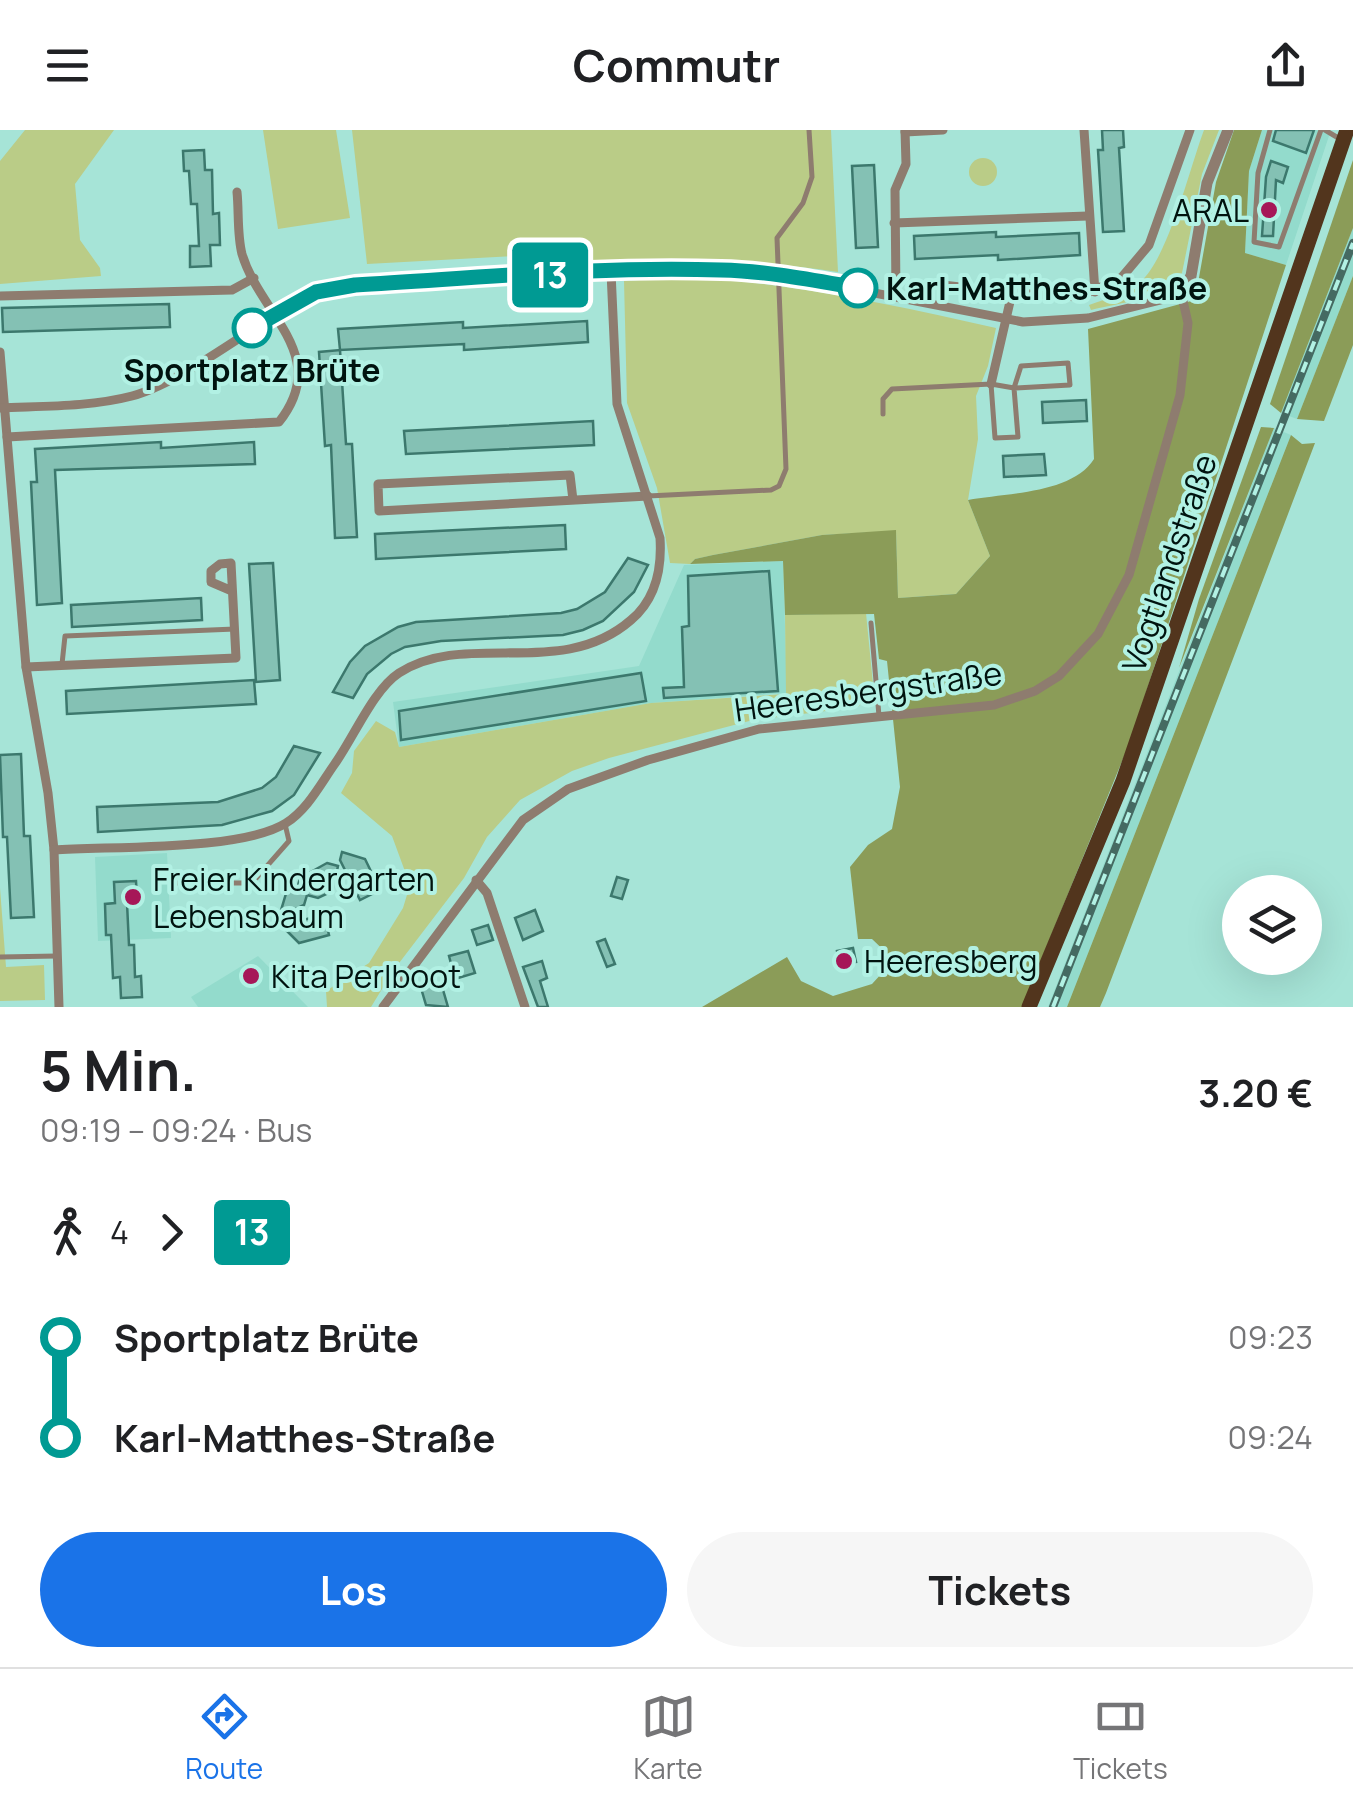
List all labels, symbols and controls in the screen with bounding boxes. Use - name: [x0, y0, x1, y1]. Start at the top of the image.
- text: Commutr: [573, 34, 780, 96]
- icon: menu: [40, 38, 95, 93]
- icon: share: [1258, 38, 1313, 93]
- place label: ARAL: [1172, 188, 1249, 232]
- marker: ARAL: [1258, 199, 1280, 221]
- line badge: 13: [505, 242, 595, 308]
- text: 13: [532, 251, 568, 299]
- place label: Karl-Matthes-Straße: [886, 266, 1207, 310]
- marker: Karl-Matthes-Straße: [839, 269, 877, 307]
- marker: Sportplatz Brüte: [233, 309, 271, 347]
- place label: Sportplatz Brüte: [124, 348, 380, 392]
- street label: Vogtlandstraße: [1111, 448, 1227, 678]
- street label: Heeresbergstraße: [731, 650, 1005, 732]
- place label: Freier Kindergarten Lebensbaum: [153, 857, 435, 938]
- map controls: [1222, 875, 1322, 975]
- button: layers: [1222, 875, 1322, 975]
- marker: Freier Kindergarten Lebensbaum: [122, 886, 144, 908]
- place label: Heeresberg: [864, 939, 1038, 983]
- marker: Heeresberg: [833, 950, 855, 972]
- place label: Kita Perlboot: [271, 954, 461, 998]
- marker: Kita Perlboot: [240, 965, 262, 987]
- text: 5 Min.: [40, 1032, 197, 1108]
- text: 3.20 €: [1198, 1066, 1313, 1118]
- text: 09:19 – 09:24 · Bus: [40, 1108, 312, 1152]
- icon: walk: [40, 1205, 95, 1260]
- icon: forward: [144, 1205, 199, 1260]
- text: 13: [234, 1208, 270, 1256]
- text: 4: [110, 1210, 129, 1254]
- text: Sportplatz Brüte: [114, 1311, 419, 1363]
- text: 09:23: [1228, 1315, 1313, 1359]
- text: Karl-Matthes-Straße: [114, 1411, 495, 1463]
- text: 09:24: [1228, 1415, 1313, 1459]
- button: Los: [40, 1532, 667, 1647]
- button: Tickets: [687, 1532, 1313, 1647]
- tab: Route: [185, 1689, 263, 1787]
- tab: Karte: [633, 1689, 703, 1787]
- tab: Tickets: [1073, 1689, 1168, 1787]

